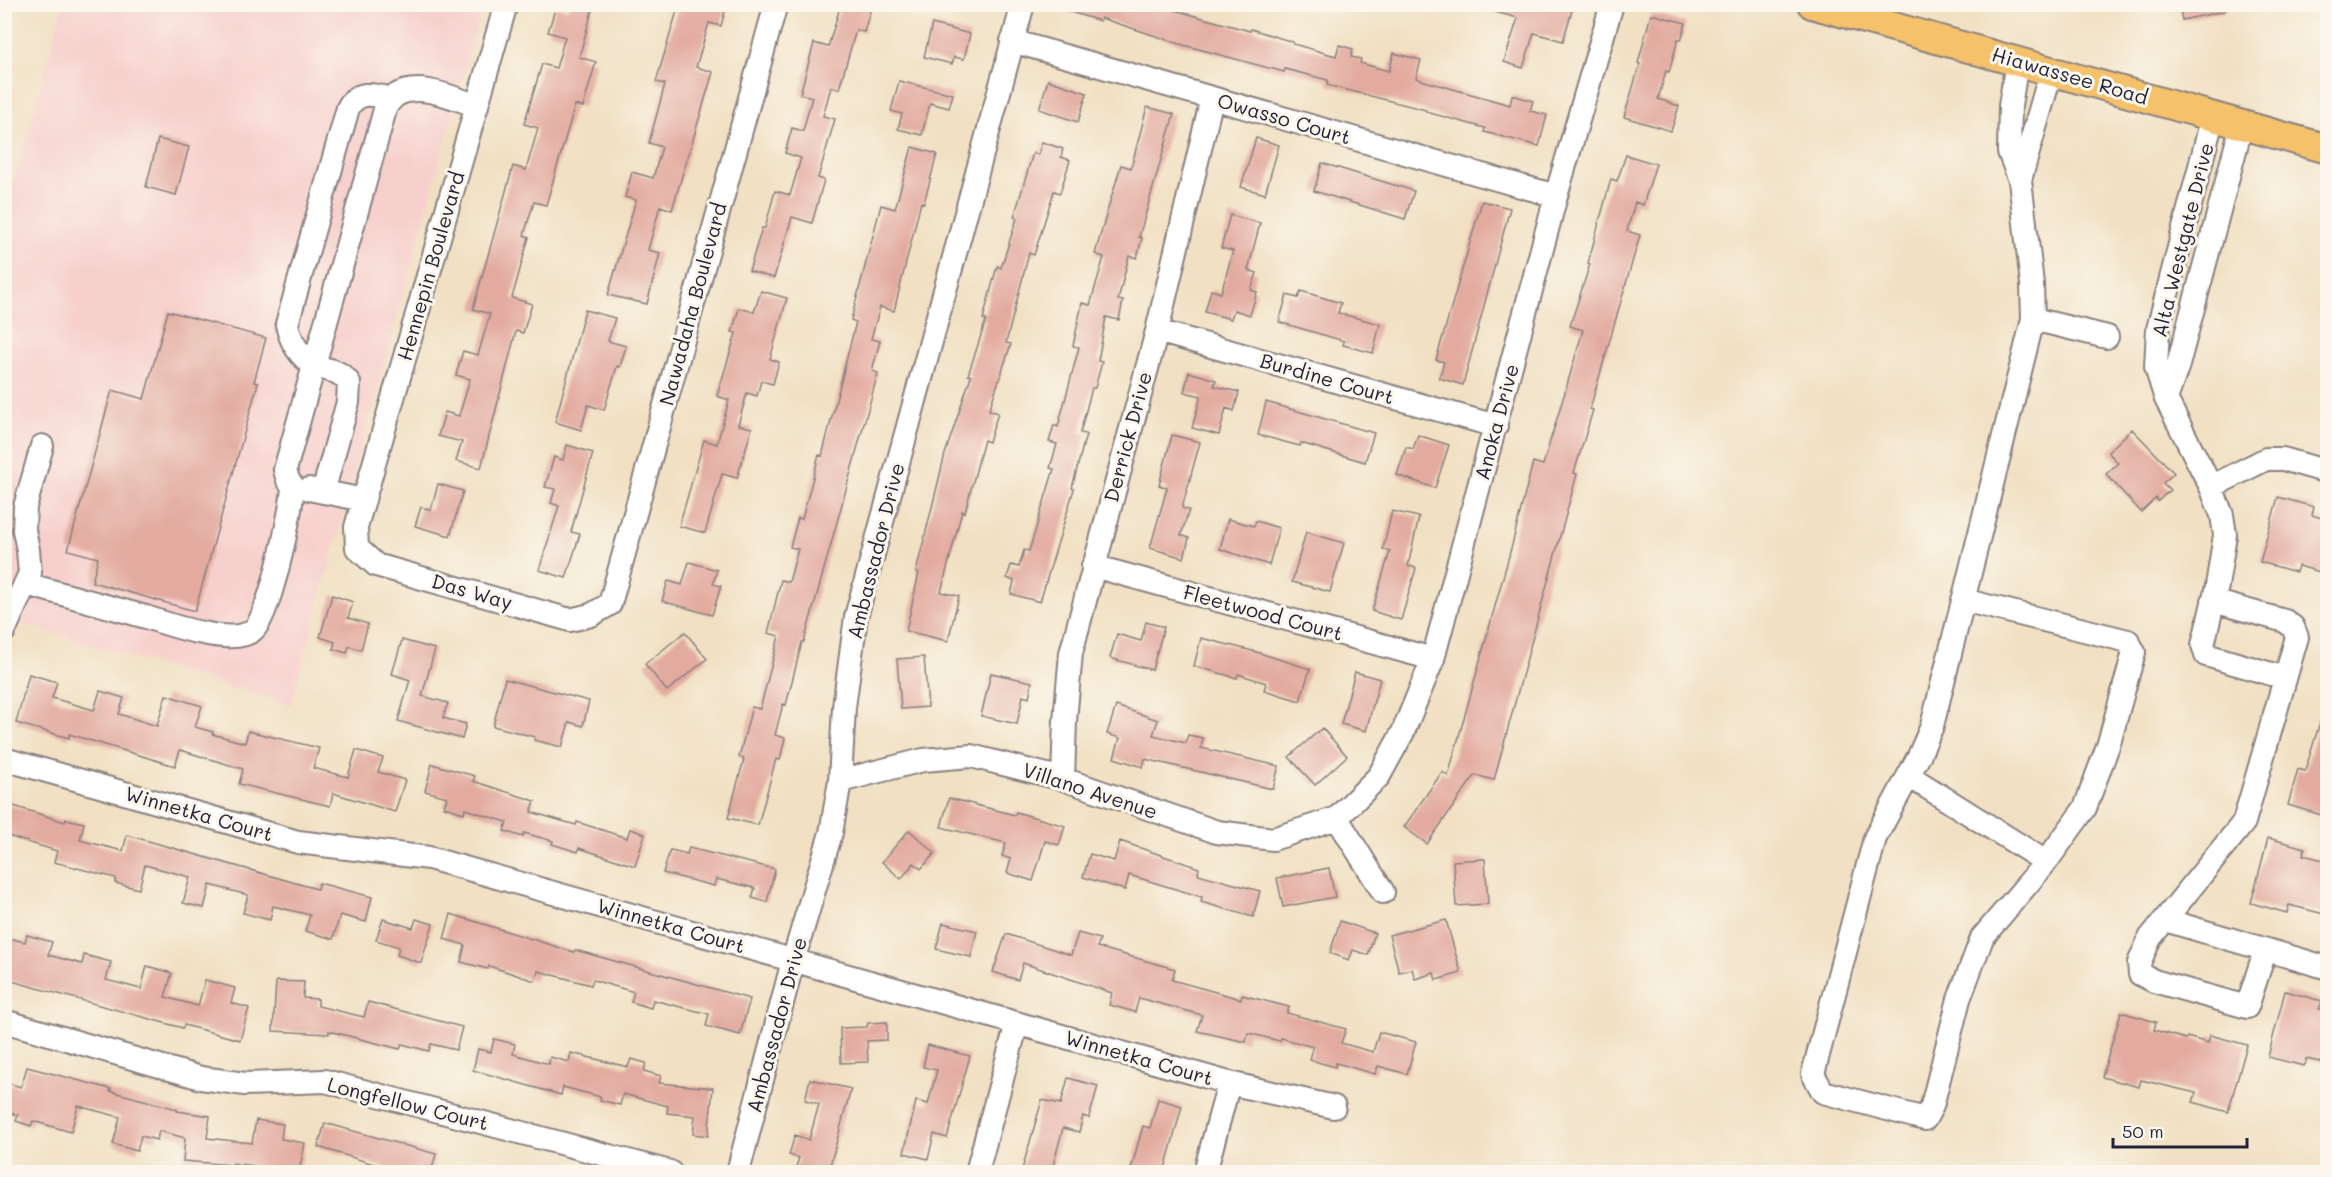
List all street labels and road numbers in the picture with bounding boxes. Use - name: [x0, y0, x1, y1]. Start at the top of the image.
- street label: Hiawassee Road: [1989, 40, 2151, 110]
- street label: Owasso Court: [1215, 87, 1354, 149]
- street label: Alta Westgate Drive: [2145, 140, 2219, 340]
- street label: Hennepin Boulevard: [391, 168, 469, 363]
- street label: Nawadaha Boulevard: [652, 199, 732, 408]
- street label: Burdine Court: [1257, 347, 1397, 410]
- street label: Anoka Drive: [1468, 361, 1524, 483]
- street label: Derrick Drive: [1097, 369, 1157, 505]
- street label: Ambassador Drive: [841, 460, 910, 642]
- street label: Das Way: [429, 567, 516, 615]
- street label: Fleetwood Court: [1181, 578, 1346, 646]
- street label: Villano Avenue: [1020, 756, 1161, 824]
- street label: Winnetka Court: [122, 780, 276, 847]
- street label: Winnetka Court: [594, 892, 748, 959]
- street label: Ambassador Drive: [740, 934, 812, 1115]
- street label: Winnetka Court: [1062, 1024, 1216, 1091]
- street label: Longfellow Court: [325, 1070, 491, 1136]

